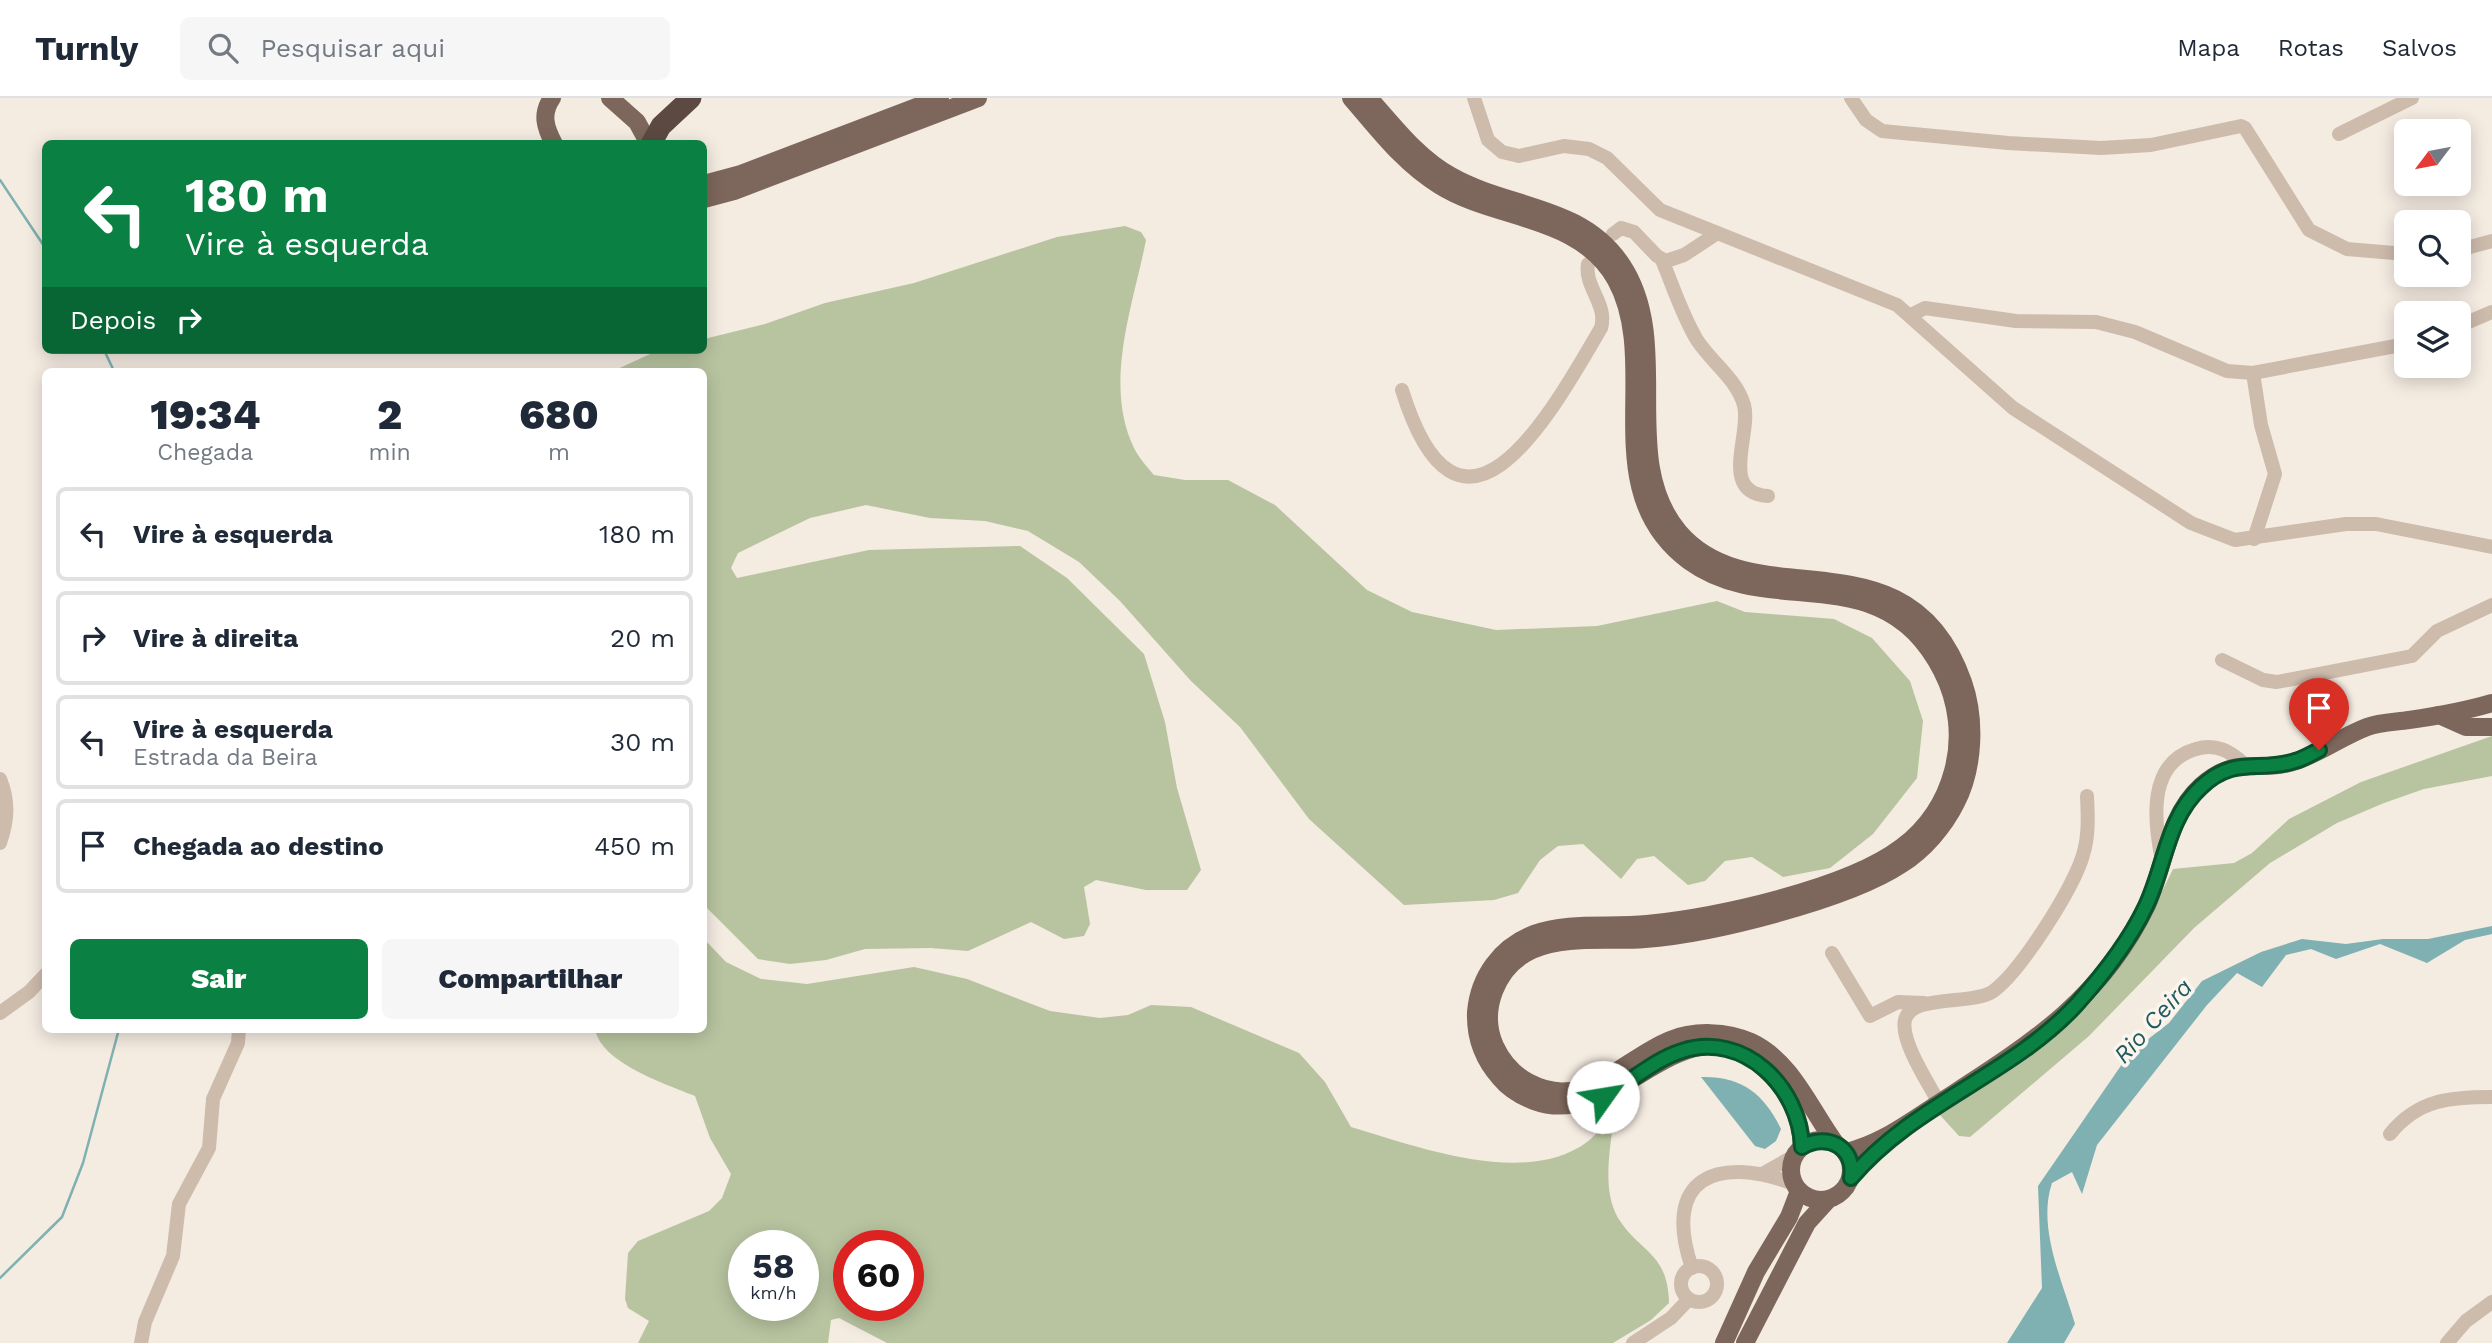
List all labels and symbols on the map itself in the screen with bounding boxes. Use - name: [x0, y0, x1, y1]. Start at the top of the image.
- north arrow: [2394, 119, 2471, 196]
- pin: [2289, 678, 2349, 750]
- water label: Rio Ceira: [2108, 973, 2198, 1069]
- position arrow: [1566, 1060, 1640, 1134]
- speed limit sign: 60: [833, 1230, 924, 1321]

